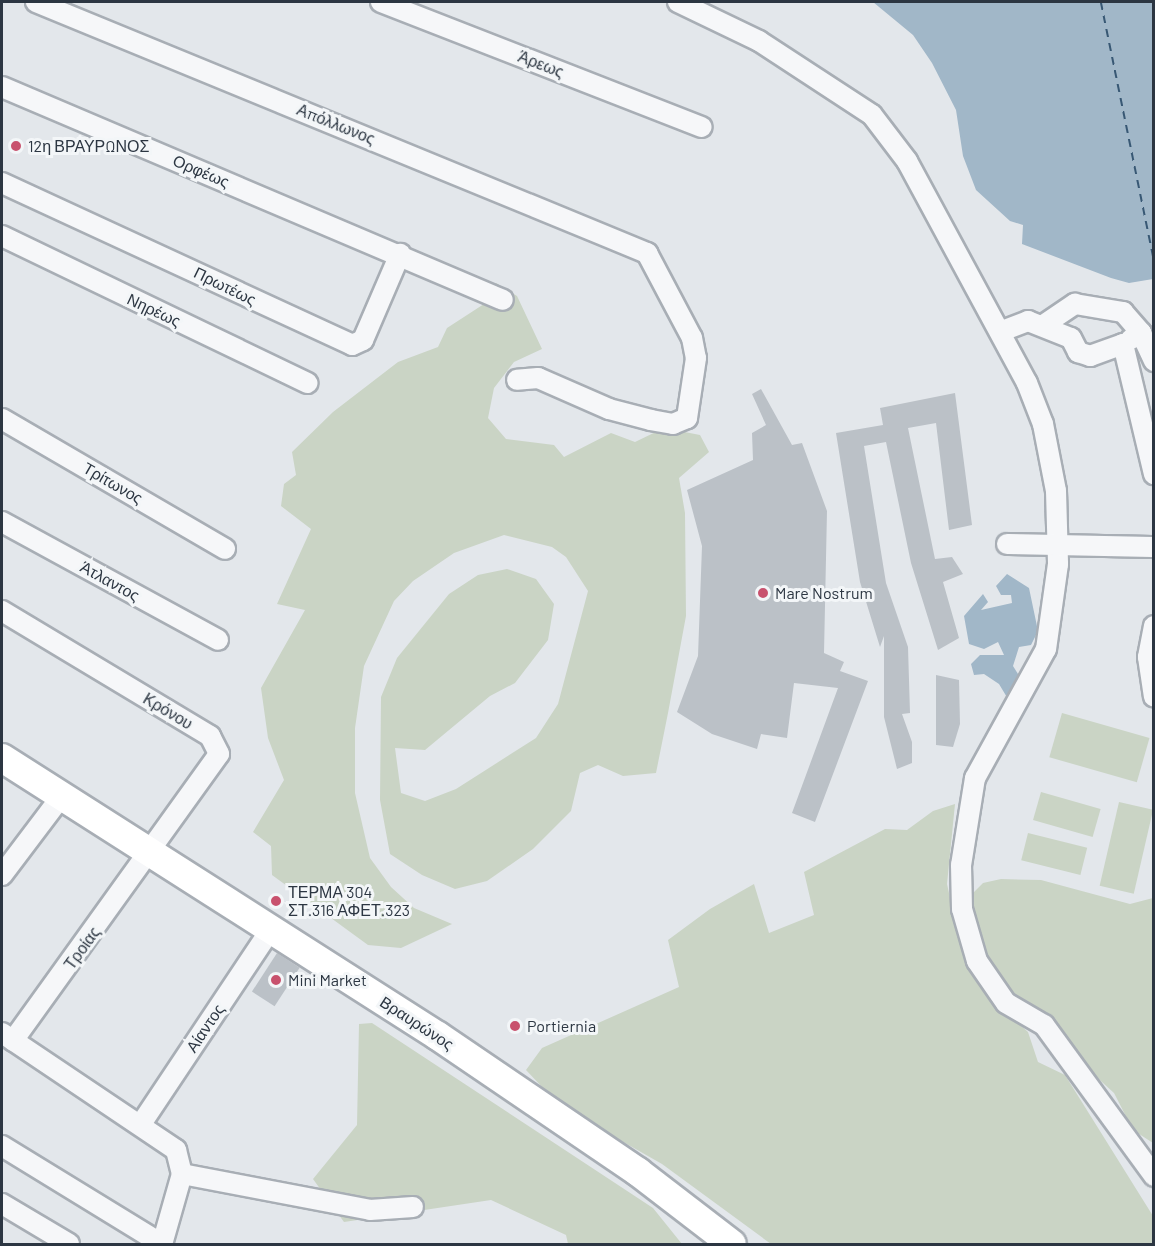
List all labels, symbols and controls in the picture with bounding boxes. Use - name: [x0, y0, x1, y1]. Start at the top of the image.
- street label: Άρεως: [516, 47, 566, 81]
- street label: Απόλλωνος: [294, 100, 378, 148]
- place label: 12η ΒΡΑΥΡΩΝΟΣ: [28, 136, 149, 156]
- marker: 12η ΒΡΑΥΡΩΝΟΣ: [9, 139, 23, 153]
- street label: Ορφέως: [170, 151, 232, 191]
- street label: Πρωτέως: [191, 263, 259, 309]
- street label: Νηρέως: [124, 289, 184, 331]
- street label: Τρίτωνος: [80, 458, 146, 508]
- street label: Άτλαντος: [77, 557, 143, 605]
- place label: Mare Nostrum: [775, 583, 873, 603]
- marker: Mare Nostrum: [756, 586, 770, 600]
- street label: Κρόνου: [140, 689, 196, 733]
- place label: ΤΕΡΜΑ 304 ΣΤ.316 ΑΦΕΤ.323: [288, 882, 410, 920]
- marker: ΤΕΡΜΑ 304 ΣΤ.316 ΑΦΕΤ.323: [269, 894, 283, 908]
- street label: Τροίας: [60, 923, 104, 973]
- place label: Mini Market: [288, 970, 367, 990]
- marker: Mini Market: [269, 973, 283, 987]
- street label: Βραυρώνος: [377, 992, 457, 1054]
- street label: Αίαντος: [182, 1000, 228, 1056]
- place label: Portiernia: [527, 1016, 596, 1036]
- marker: Portiernia: [508, 1019, 522, 1033]

